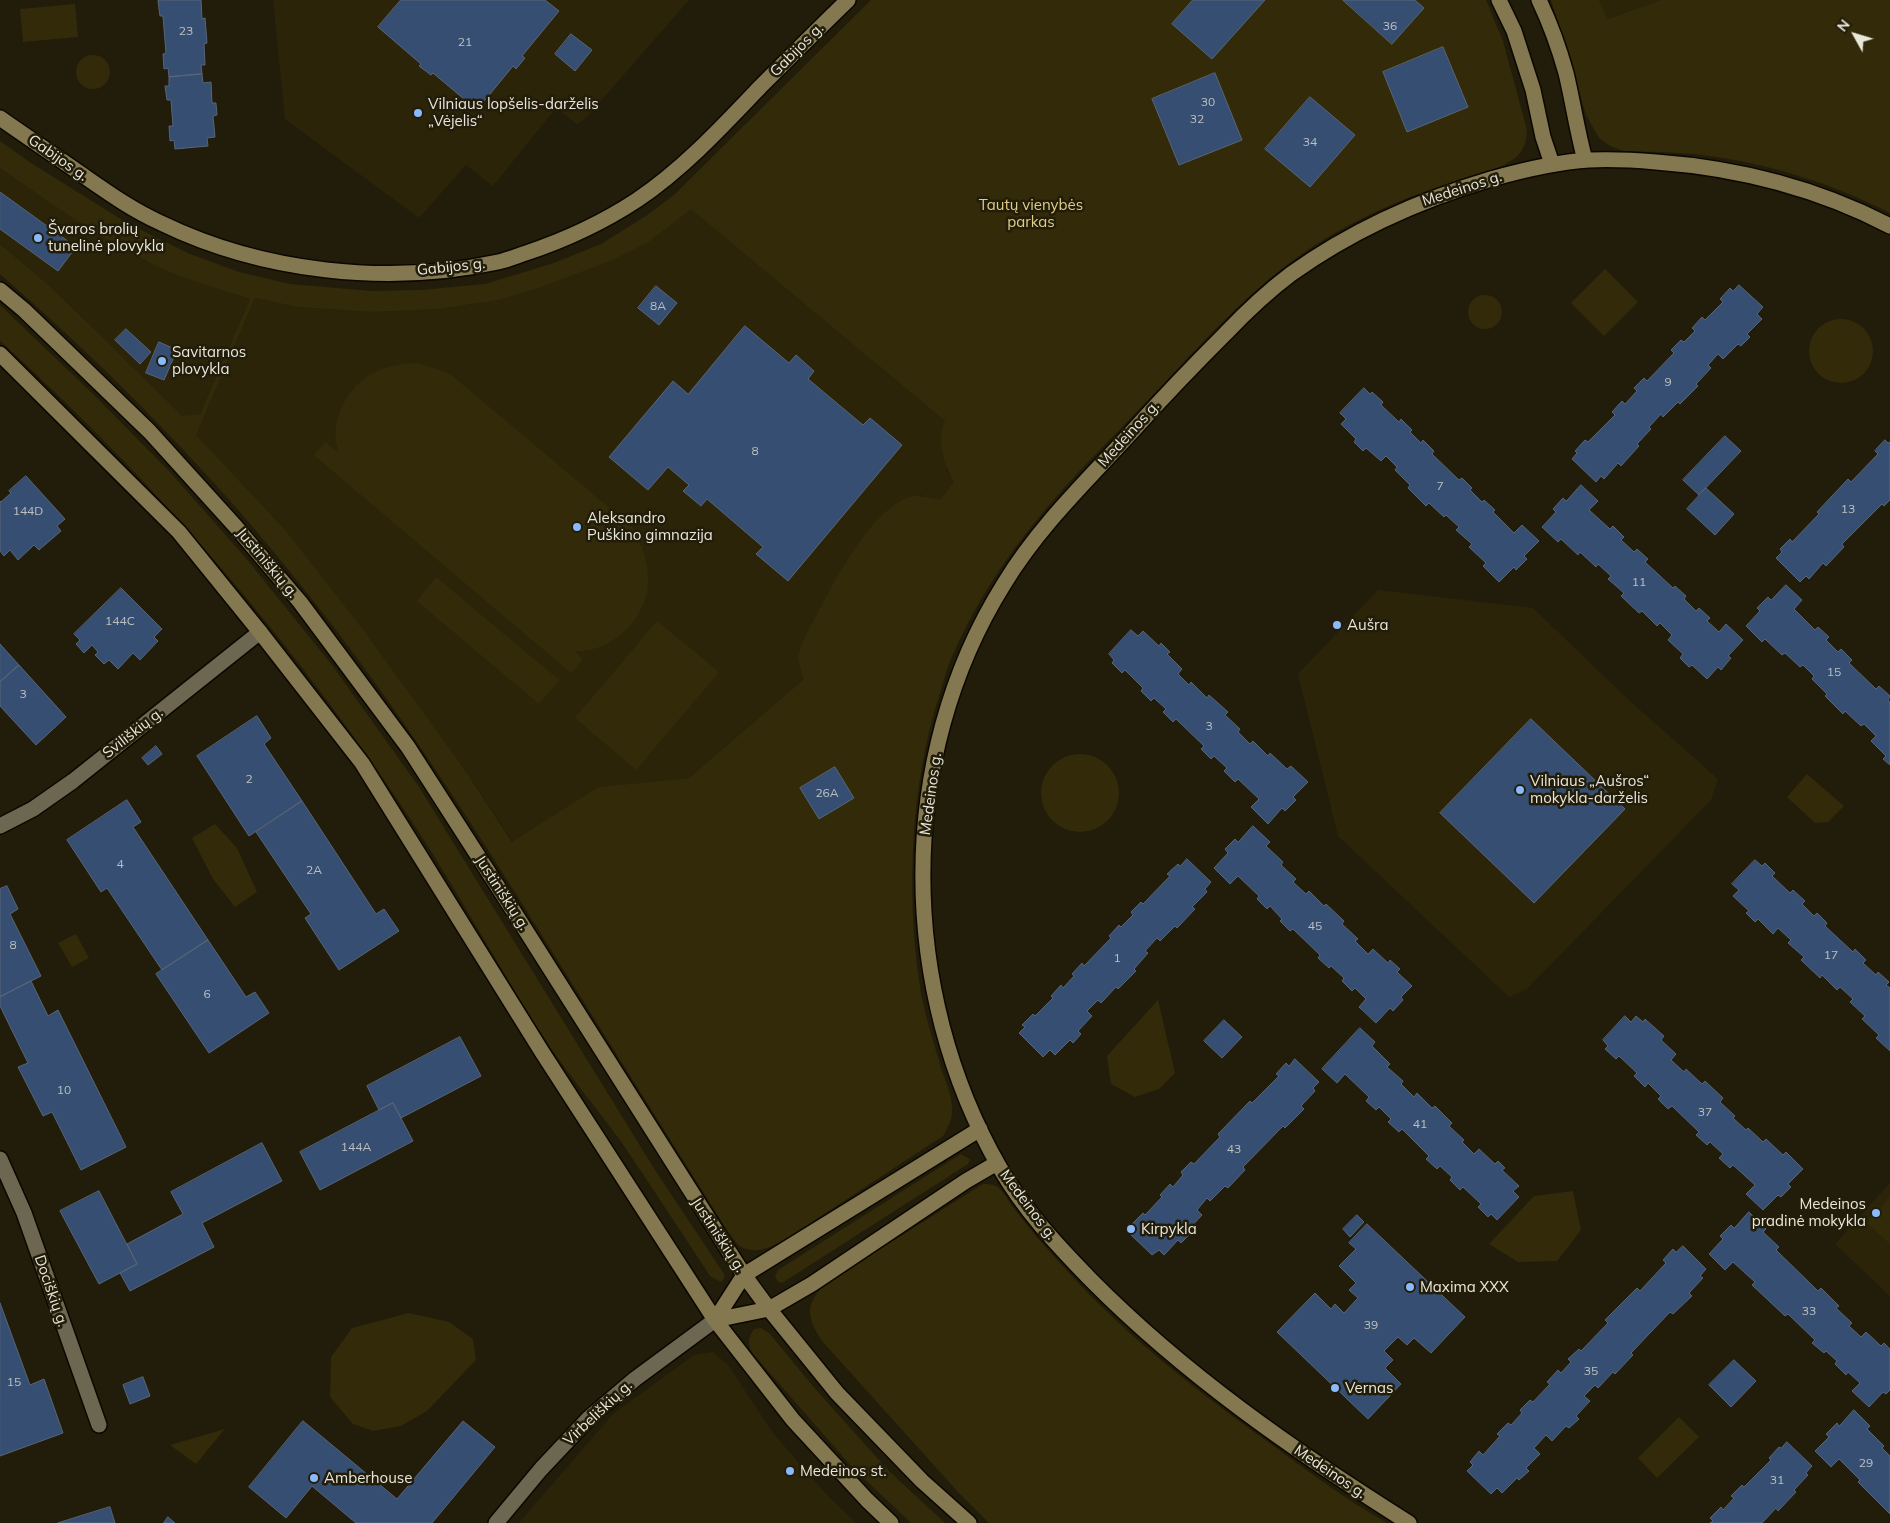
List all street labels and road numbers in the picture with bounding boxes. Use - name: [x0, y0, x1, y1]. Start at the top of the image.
- street label: Gabijos g.: [766, 19, 828, 81]
- street label: Gabijos g.: [25, 131, 91, 185]
- street label: Medeinos g.: [1420, 168, 1504, 210]
- street label: Gabijos g.: [416, 254, 486, 280]
- street label: Medeinos g.: [1095, 397, 1163, 471]
- street label: Justiniškių g.: [232, 524, 302, 602]
- street label: Sviliškių g.: [99, 704, 167, 762]
- street label: Medeinos g.: [916, 752, 946, 836]
- street label: Justiniškių g.: [471, 852, 533, 934]
- street label: Medeinos g.: [996, 1166, 1060, 1244]
- street label: Justiniškių g.: [687, 1194, 749, 1276]
- street label: Dociškių g.: [30, 1253, 72, 1329]
- street label: Virbeliškių g.: [560, 1377, 636, 1449]
- street label: Medeinos g.: [1291, 1441, 1369, 1503]

